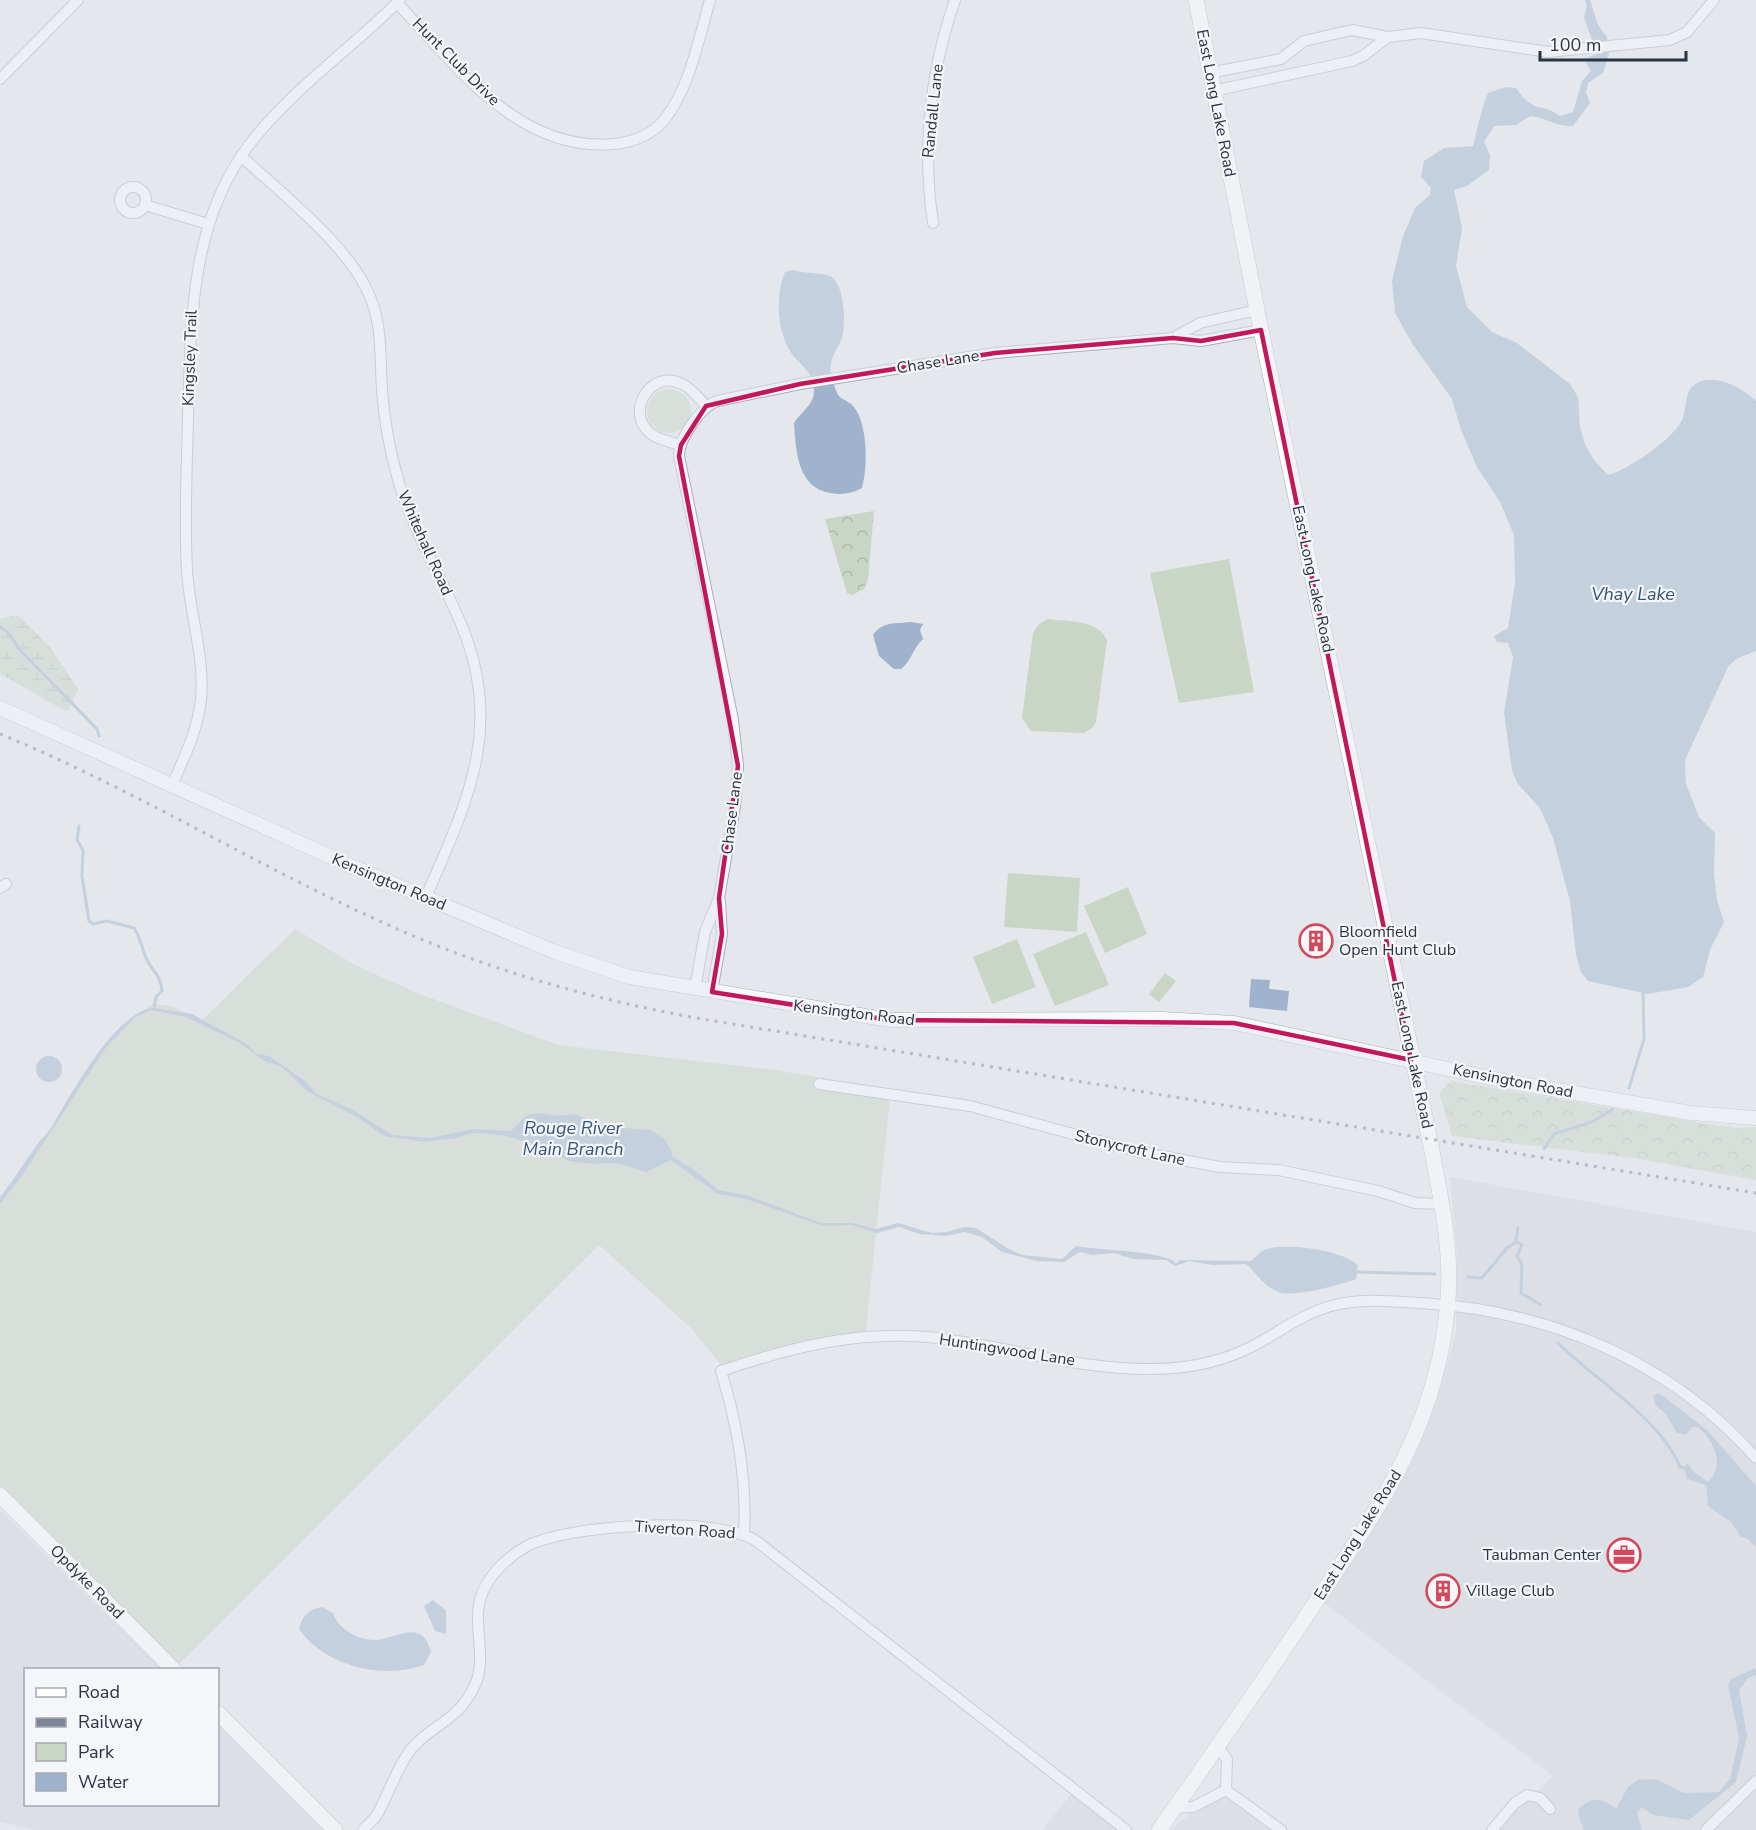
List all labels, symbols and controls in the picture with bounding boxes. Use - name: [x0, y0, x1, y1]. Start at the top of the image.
- street label: Hunt Club Drive: [407, 13, 505, 111]
- scale bar: [1540, 24, 1686, 62]
- street label: East Long Lake Road: [1191, 27, 1241, 179]
- text: 100 m: [1549, 33, 1601, 57]
- street label: Randall Lane: [917, 63, 949, 159]
- street label: Kingsley Trail: [177, 309, 203, 406]
- street label: Chase Lane: [895, 345, 981, 379]
- street label: Whitehall Road: [392, 487, 458, 599]
- street label: East Long Lake Road: [1287, 503, 1339, 655]
- water label: Vhay Lake: [1591, 582, 1675, 606]
- street label: Chase Lane: [716, 770, 748, 856]
- street label: Kensington Road: [328, 848, 450, 916]
- place label: Bloomfield Open Hunt Club: [1339, 921, 1456, 961]
- building icon: Bloomfield Open Hunt Club: [1298, 923, 1334, 959]
- street label: East Long Lake Road: [1386, 979, 1438, 1131]
- street label: Kensington Road: [792, 995, 916, 1031]
- street label: Kensington Road: [1451, 1059, 1575, 1103]
- water label: Rouge River Main Branch: [523, 1116, 623, 1161]
- street label: Stonycroft Lane: [1073, 1125, 1187, 1171]
- street label: Huntingwood Lane: [937, 1328, 1077, 1372]
- street label: East Long Lake Road: [1309, 1466, 1407, 1604]
- street label: Tiverton Road: [634, 1516, 736, 1544]
- office icon: Taubman Center: [1606, 1537, 1642, 1573]
- street label: Opdyke Road: [45, 1540, 129, 1624]
- place label: Taubman Center: [1483, 1544, 1601, 1566]
- building icon: Village Club: [1425, 1573, 1461, 1609]
- place label: Village Club: [1465, 1580, 1555, 1602]
- legend: [24, 1668, 219, 1806]
- text: Road: [78, 1680, 120, 1704]
- text: Railway: [78, 1710, 143, 1734]
- text: Park: [78, 1740, 115, 1764]
- text: Water: [78, 1770, 129, 1794]

